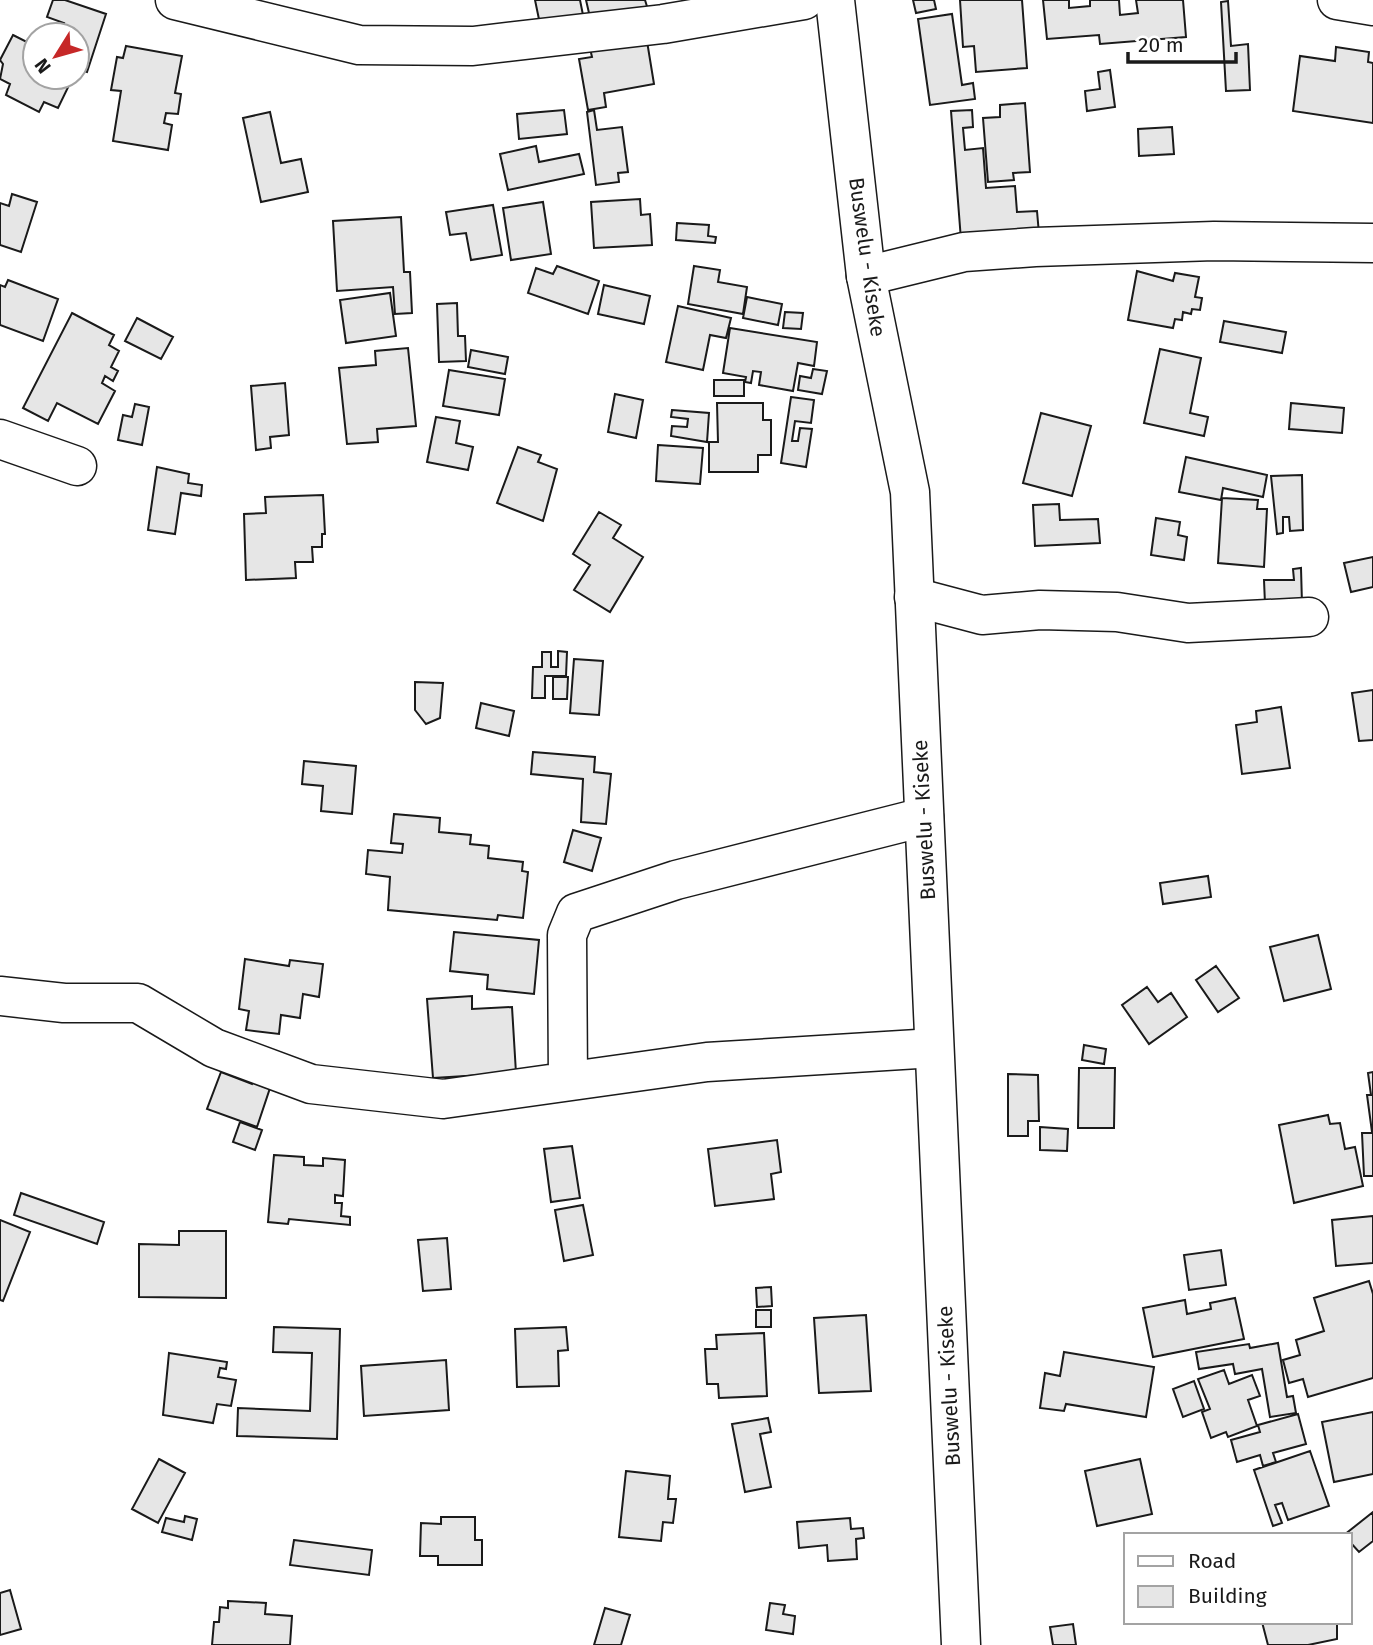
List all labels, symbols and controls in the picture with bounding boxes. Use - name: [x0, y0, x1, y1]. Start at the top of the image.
- north arrow: [21, 21, 91, 91]
- scale bar: [1128, 21, 1236, 65]
- text: 20 m: [1138, 32, 1184, 58]
- text: N: [30, 54, 56, 78]
- street label: Buswelu - Kiseke: [843, 176, 891, 338]
- street label: Buswelu - Kiseke: [907, 739, 941, 901]
- street label: Buswelu - Kiseke: [932, 1305, 966, 1467]
- legend: [1124, 1533, 1352, 1624]
- text: Road: [1188, 1548, 1236, 1574]
- text: Building: [1188, 1583, 1267, 1609]

